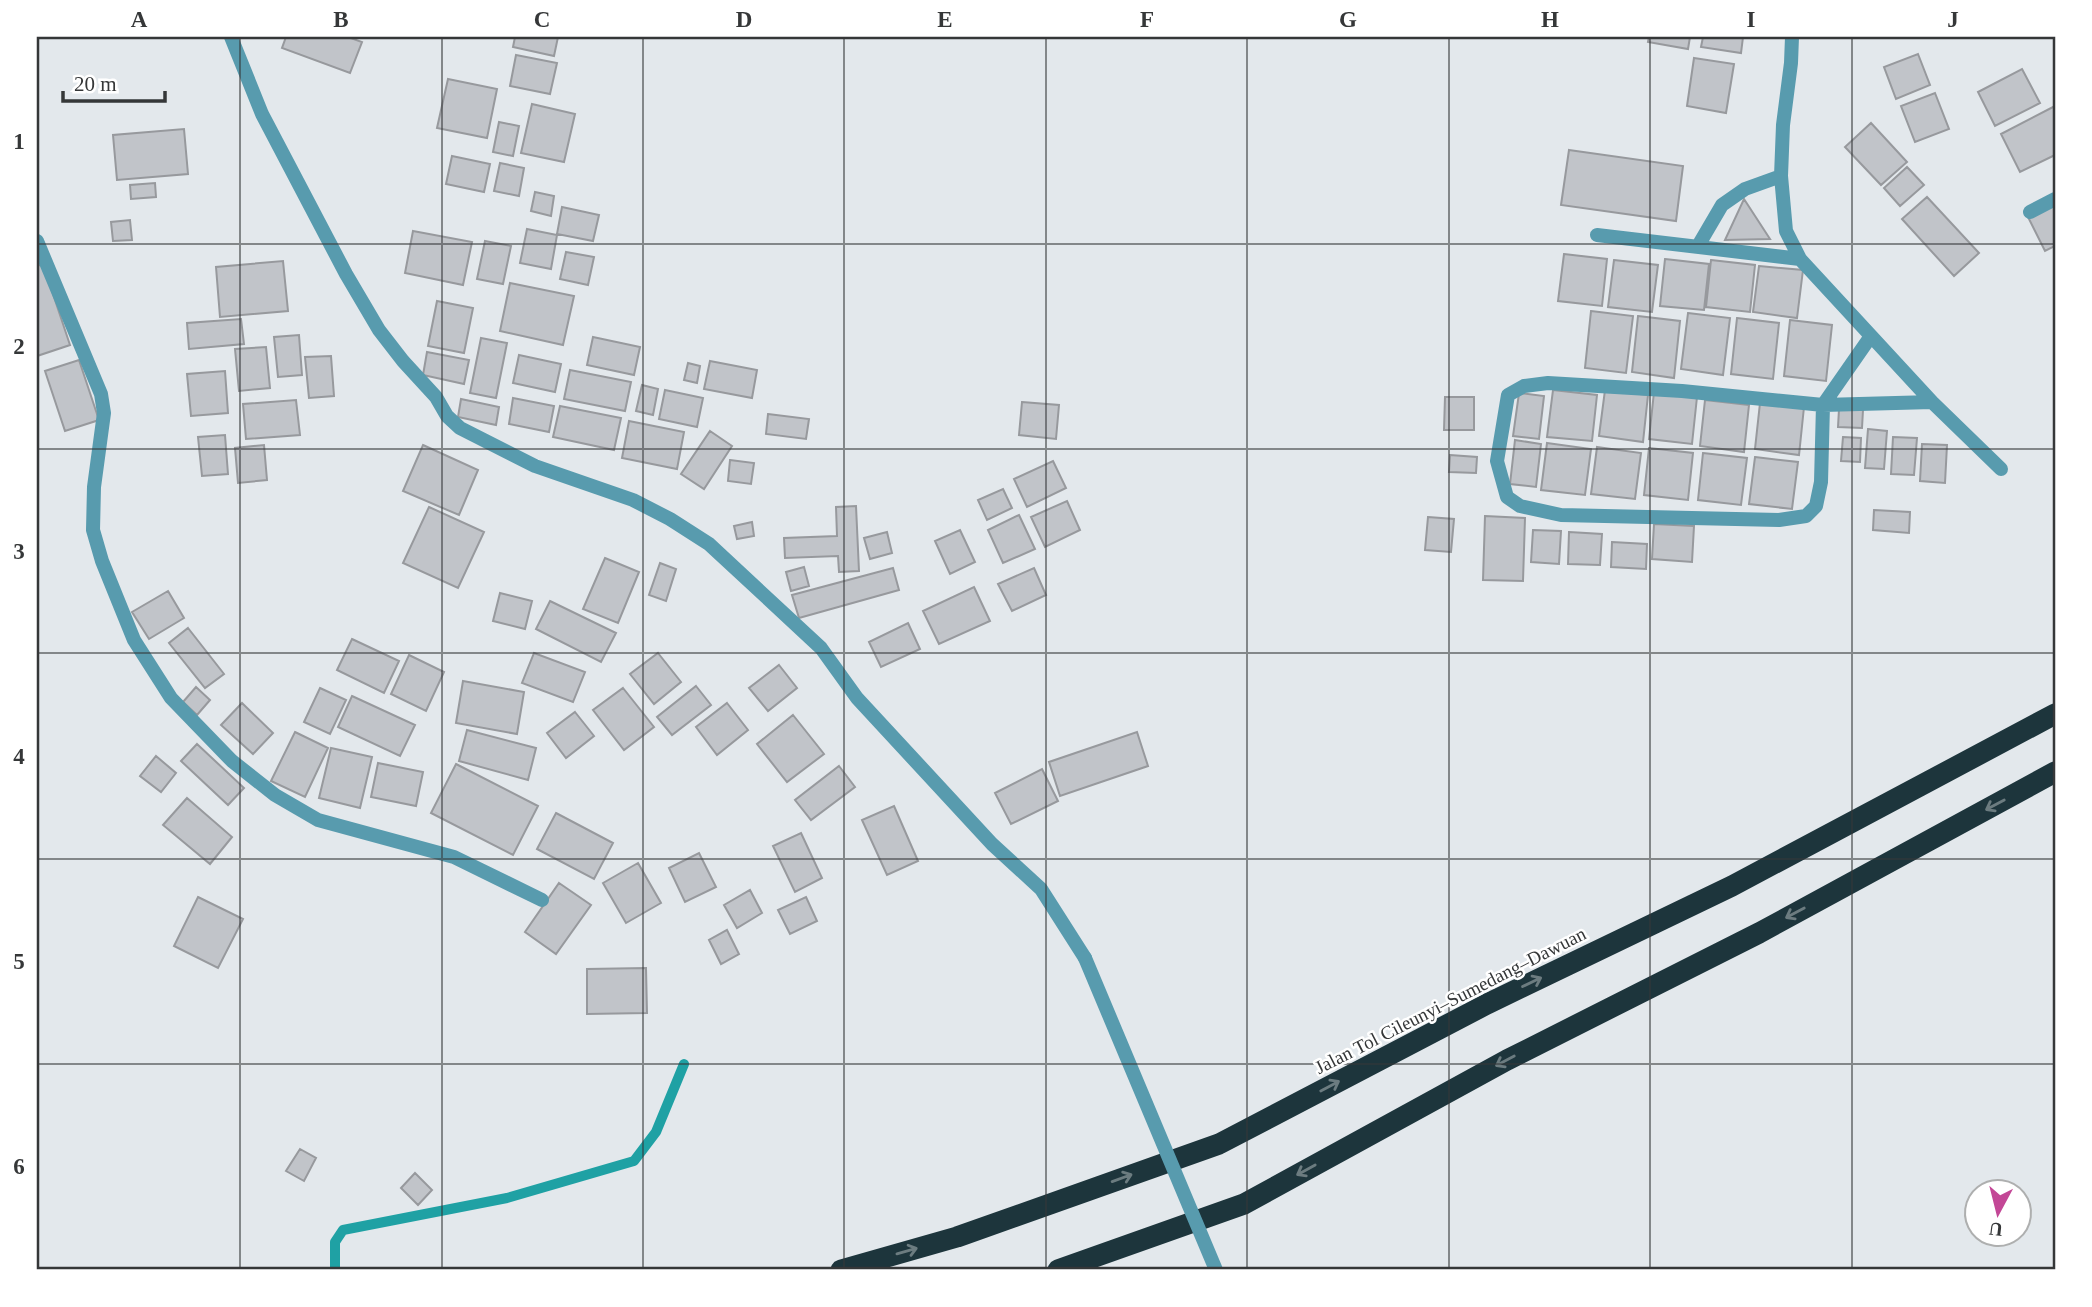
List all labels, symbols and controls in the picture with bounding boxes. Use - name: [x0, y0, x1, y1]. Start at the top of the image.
- text: A: [131, 7, 148, 32]
- text: B: [333, 7, 349, 32]
- text: C: [534, 7, 550, 32]
- text: D: [736, 7, 752, 32]
- text: E: [937, 7, 953, 32]
- text: F: [1140, 7, 1154, 32]
- text: G: [1339, 7, 1357, 32]
- text: H: [1541, 7, 1559, 32]
- text: I: [1747, 7, 1756, 32]
- text: J: [1947, 7, 1959, 32]
- scale bar: [63, 60, 164, 104]
- text: 20 m: [74, 72, 117, 96]
- text: 1: [13, 129, 25, 154]
- text: 2: [13, 334, 25, 359]
- text: 3: [13, 539, 25, 564]
- text: 4: [13, 744, 25, 769]
- one-way arrow: [1985, 799, 2006, 812]
- one-way arrow: [1786, 906, 1806, 920]
- street label: Jalan Tol Cileunyi–Sumedang–Dawuan: [1311, 922, 1590, 1078]
- text: 5: [13, 949, 25, 974]
- one-way arrow: [1521, 975, 1542, 989]
- one-way arrow: [1496, 1054, 1516, 1068]
- one-way arrow: [1319, 1079, 1339, 1093]
- text: 6: [13, 1154, 25, 1179]
- one-way arrow: [1296, 1163, 1316, 1177]
- one-way arrow: [1111, 1171, 1133, 1183]
- north arrow: [1962, 1178, 2032, 1248]
- text: U: [1988, 1218, 2004, 1241]
- one-way arrow: [896, 1244, 918, 1257]

